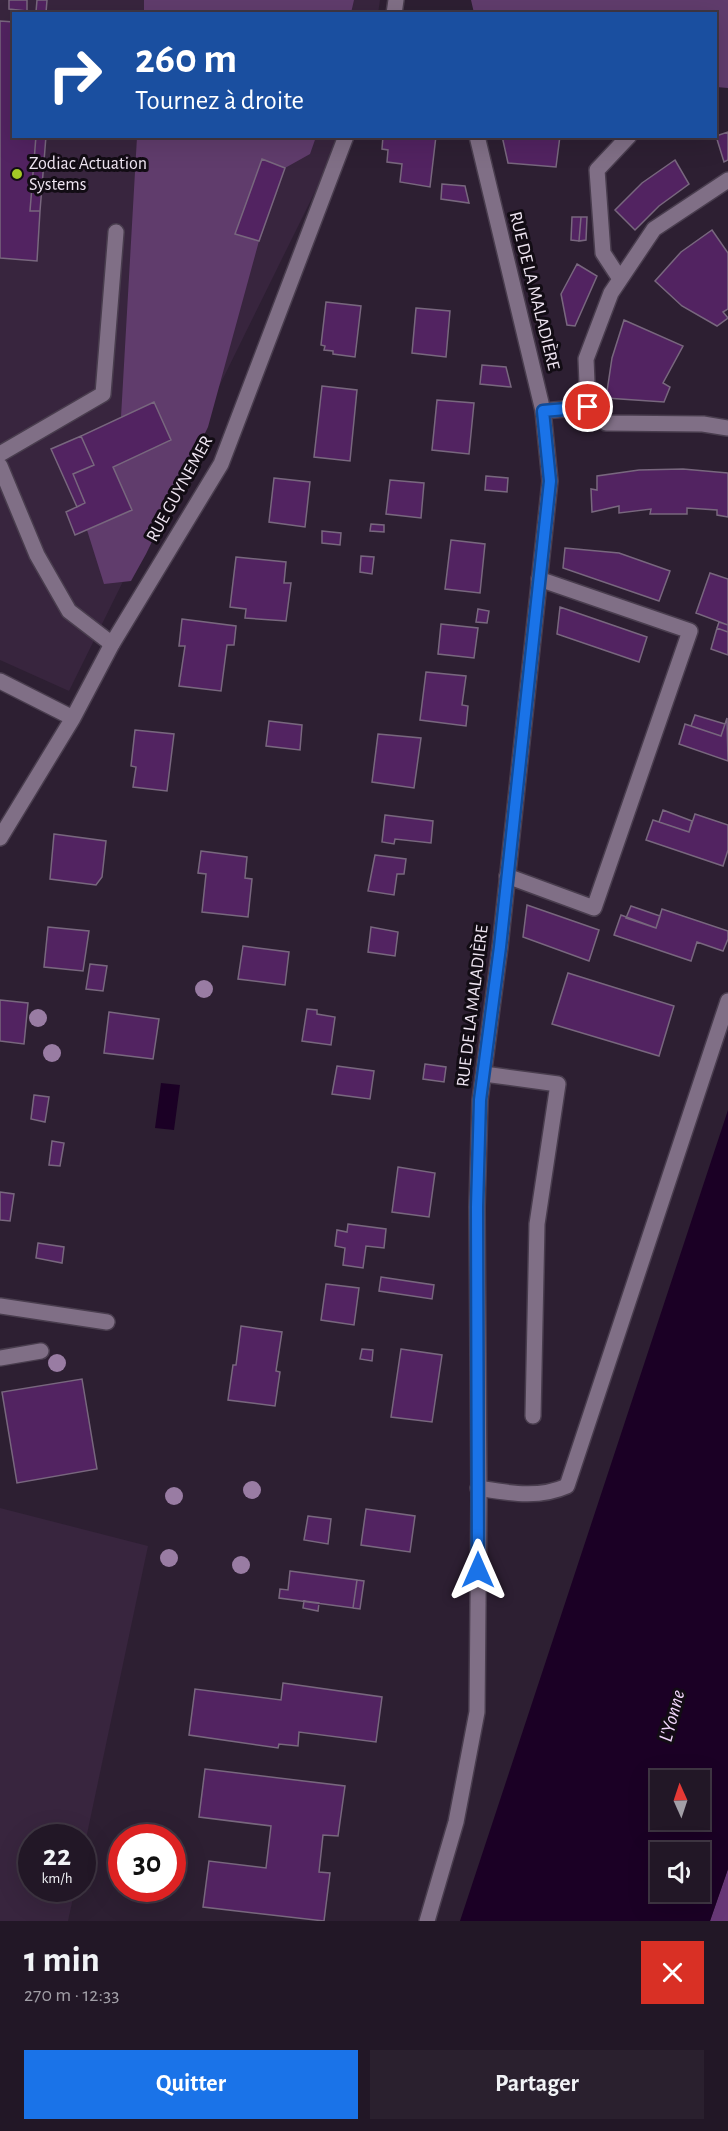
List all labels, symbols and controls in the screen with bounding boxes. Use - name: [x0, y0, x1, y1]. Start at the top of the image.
- icon: right: [36, 36, 114, 114]
- text: 260 m: [135, 38, 237, 80]
- text: Tournez à droite: [135, 87, 304, 114]
- place label: Zodiac Actuation Systems: [29, 155, 147, 194]
- marker: Zodiac Actuation Systems: [10, 167, 24, 181]
- street label: RUE DE LA MALADIÈRE: [506, 209, 565, 373]
- pin: [562, 381, 613, 432]
- icon: arrive: [571, 390, 604, 423]
- street label: RUE GUYNEMER: [144, 433, 216, 545]
- street label: RUE DE LA MALADIÈRE: [451, 923, 492, 1088]
- position arrow: [446, 1538, 510, 1602]
- water label: L'Yonne: [656, 1688, 689, 1744]
- north arrow: [650, 1770, 710, 1830]
- map controls: [650, 1770, 710, 1902]
- speed limit sign: 30: [108, 1824, 186, 1902]
- text: 22: [43, 1841, 71, 1871]
- button: sound: [650, 1842, 710, 1902]
- text: km/h: [42, 1871, 72, 1886]
- button: close: [641, 1941, 704, 2004]
- text: 1 min: [24, 1942, 100, 1978]
- text: 270 m · 12:33: [24, 1985, 120, 2005]
- button: Quitter: [24, 2050, 358, 2119]
- button: Partager: [370, 2050, 704, 2119]

